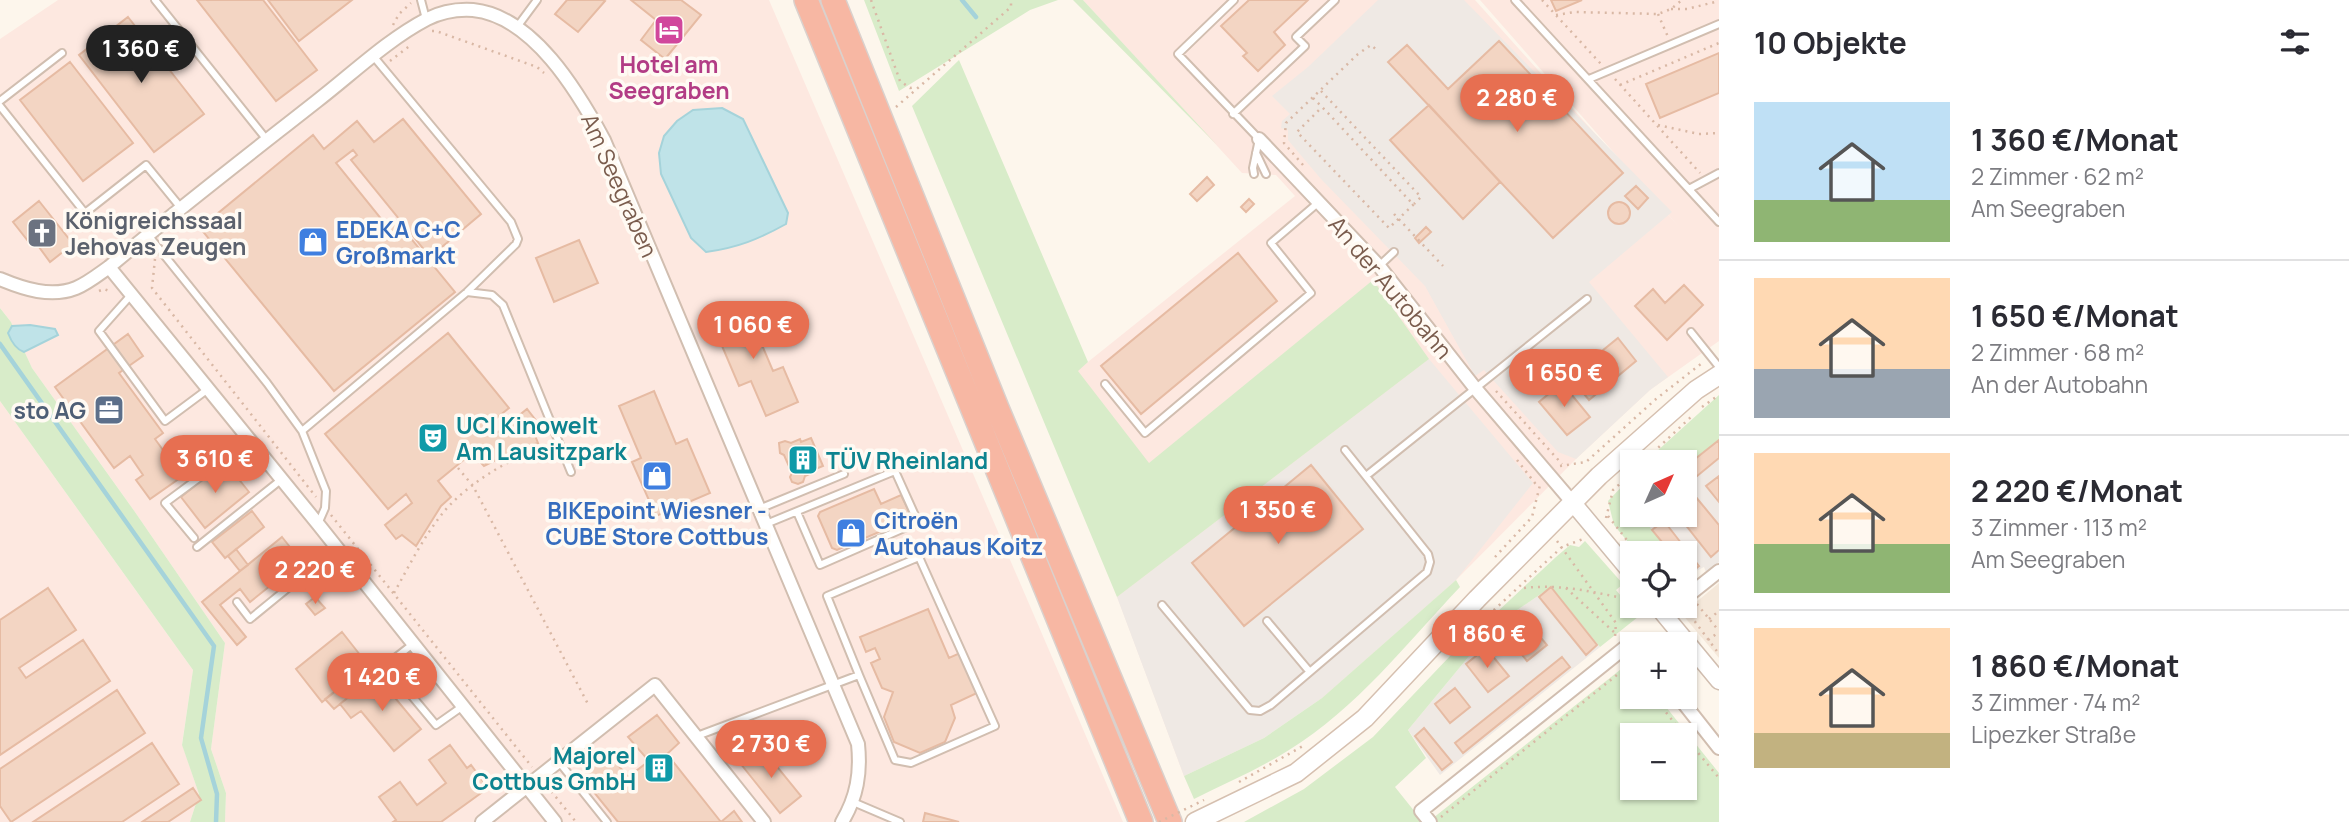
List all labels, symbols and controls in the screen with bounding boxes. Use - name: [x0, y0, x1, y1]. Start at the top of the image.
- hotel icon: Hotel am Seegraben: [652, 13, 686, 47]
- text: 10 Objekte: [1754, 22, 1907, 63]
- icon: filters: [2276, 23, 2314, 61]
- pin: 1 360 €: [76, 25, 206, 85]
- text: 1 360 €: [102, 32, 180, 64]
- place label: Hotel am Seegraben: [608, 48, 730, 106]
- pin: 2 280 €: [1452, 74, 1582, 134]
- text: 2 280 €: [1476, 81, 1558, 113]
- street label: Am Seegraben: [574, 108, 666, 262]
- text: 1 360 €/Monat: [1971, 119, 2179, 160]
- icon: home: [1810, 130, 1894, 214]
- text: 2 Zimmer · 62 m²: [1971, 160, 2144, 192]
- text: Am Seegraben: [1971, 192, 2125, 224]
- place label: Königreichssaal Jehovas Zeugen: [65, 204, 246, 262]
- street label: An der Autobahn: [1322, 209, 1460, 365]
- place label: EDEKA C+C Großmarkt: [336, 213, 461, 271]
- church icon: Königreichssaal Jehovas Zeugen: [25, 216, 59, 250]
- shop icon: EDEKA C+C Großmarkt: [296, 225, 330, 259]
- text: 1 650 €/Monat: [1971, 295, 2179, 336]
- pin: 1 060 €: [688, 302, 818, 361]
- icon: home: [1810, 306, 1894, 390]
- text: 1 060 €: [713, 308, 793, 340]
- text: 2 Zimmer · 68 m²: [1971, 336, 2144, 368]
- pin: 1 650 €: [1499, 350, 1629, 409]
- text: 1 650 €: [1525, 356, 1603, 388]
- text: An der Autobahn: [1971, 368, 2148, 400]
- office icon: sto AG: [92, 393, 126, 427]
- place label: sto AG: [14, 394, 86, 426]
- place label: UCI Kinowelt Am Lausitzpark: [456, 409, 627, 467]
- theatre icon: UCI Kinowelt Am Lausitzpark: [416, 421, 450, 455]
- pin: 3 610 €: [150, 435, 280, 495]
- text: 3 610 €: [176, 442, 254, 474]
- building icon: TÜV Rheinland: [786, 443, 820, 477]
- place label: TÜV Rheinland: [826, 444, 988, 476]
- north arrow: [1620, 450, 1698, 527]
- map controls: [1620, 450, 1697, 800]
- shop icon: BIKEpoint Wiesner - CUBE Store Cottbus: [640, 459, 674, 493]
- text: 2 220 €/Monat: [1971, 470, 2183, 511]
- icon: home: [1810, 481, 1894, 565]
- pin: 1 350 €: [1213, 486, 1343, 546]
- text: 1 350 €: [1240, 493, 1316, 525]
- place label: BIKEpoint Wiesner - CUBE Store Cottbus: [546, 494, 768, 552]
- place label: Citroën Autohaus Koitz: [874, 504, 1043, 562]
- text: 3 Zimmer · 113 m²: [1971, 511, 2147, 543]
- shop icon: Citroën Autohaus Koitz: [834, 516, 868, 550]
- button: locate: [1620, 541, 1697, 618]
- text: Am Seegraben: [1971, 543, 2125, 575]
- pin: 2 220 €: [250, 546, 380, 606]
- text: 2 220 €: [274, 553, 356, 585]
- pin: 1 860 €: [1422, 610, 1552, 670]
- text: 1 860 €: [1448, 617, 1526, 649]
- button: +: [1620, 632, 1697, 709]
- text: 1 860 €/Monat: [1971, 645, 2180, 686]
- pin: 1 420 €: [317, 654, 447, 713]
- icon: home: [1810, 656, 1894, 740]
- text: 1 420 €: [343, 660, 421, 692]
- text: 3 Zimmer · 74 m²: [1971, 686, 2140, 718]
- text: Lipezker Straße: [1971, 718, 2136, 750]
- pin: 2 730 €: [706, 720, 836, 780]
- button: −: [1620, 723, 1697, 800]
- text: 2 730 €: [731, 727, 811, 759]
- place label: Majorel Cottbus GmbH: [472, 739, 636, 797]
- building icon: Majorel Cottbus GmbH: [642, 751, 676, 785]

